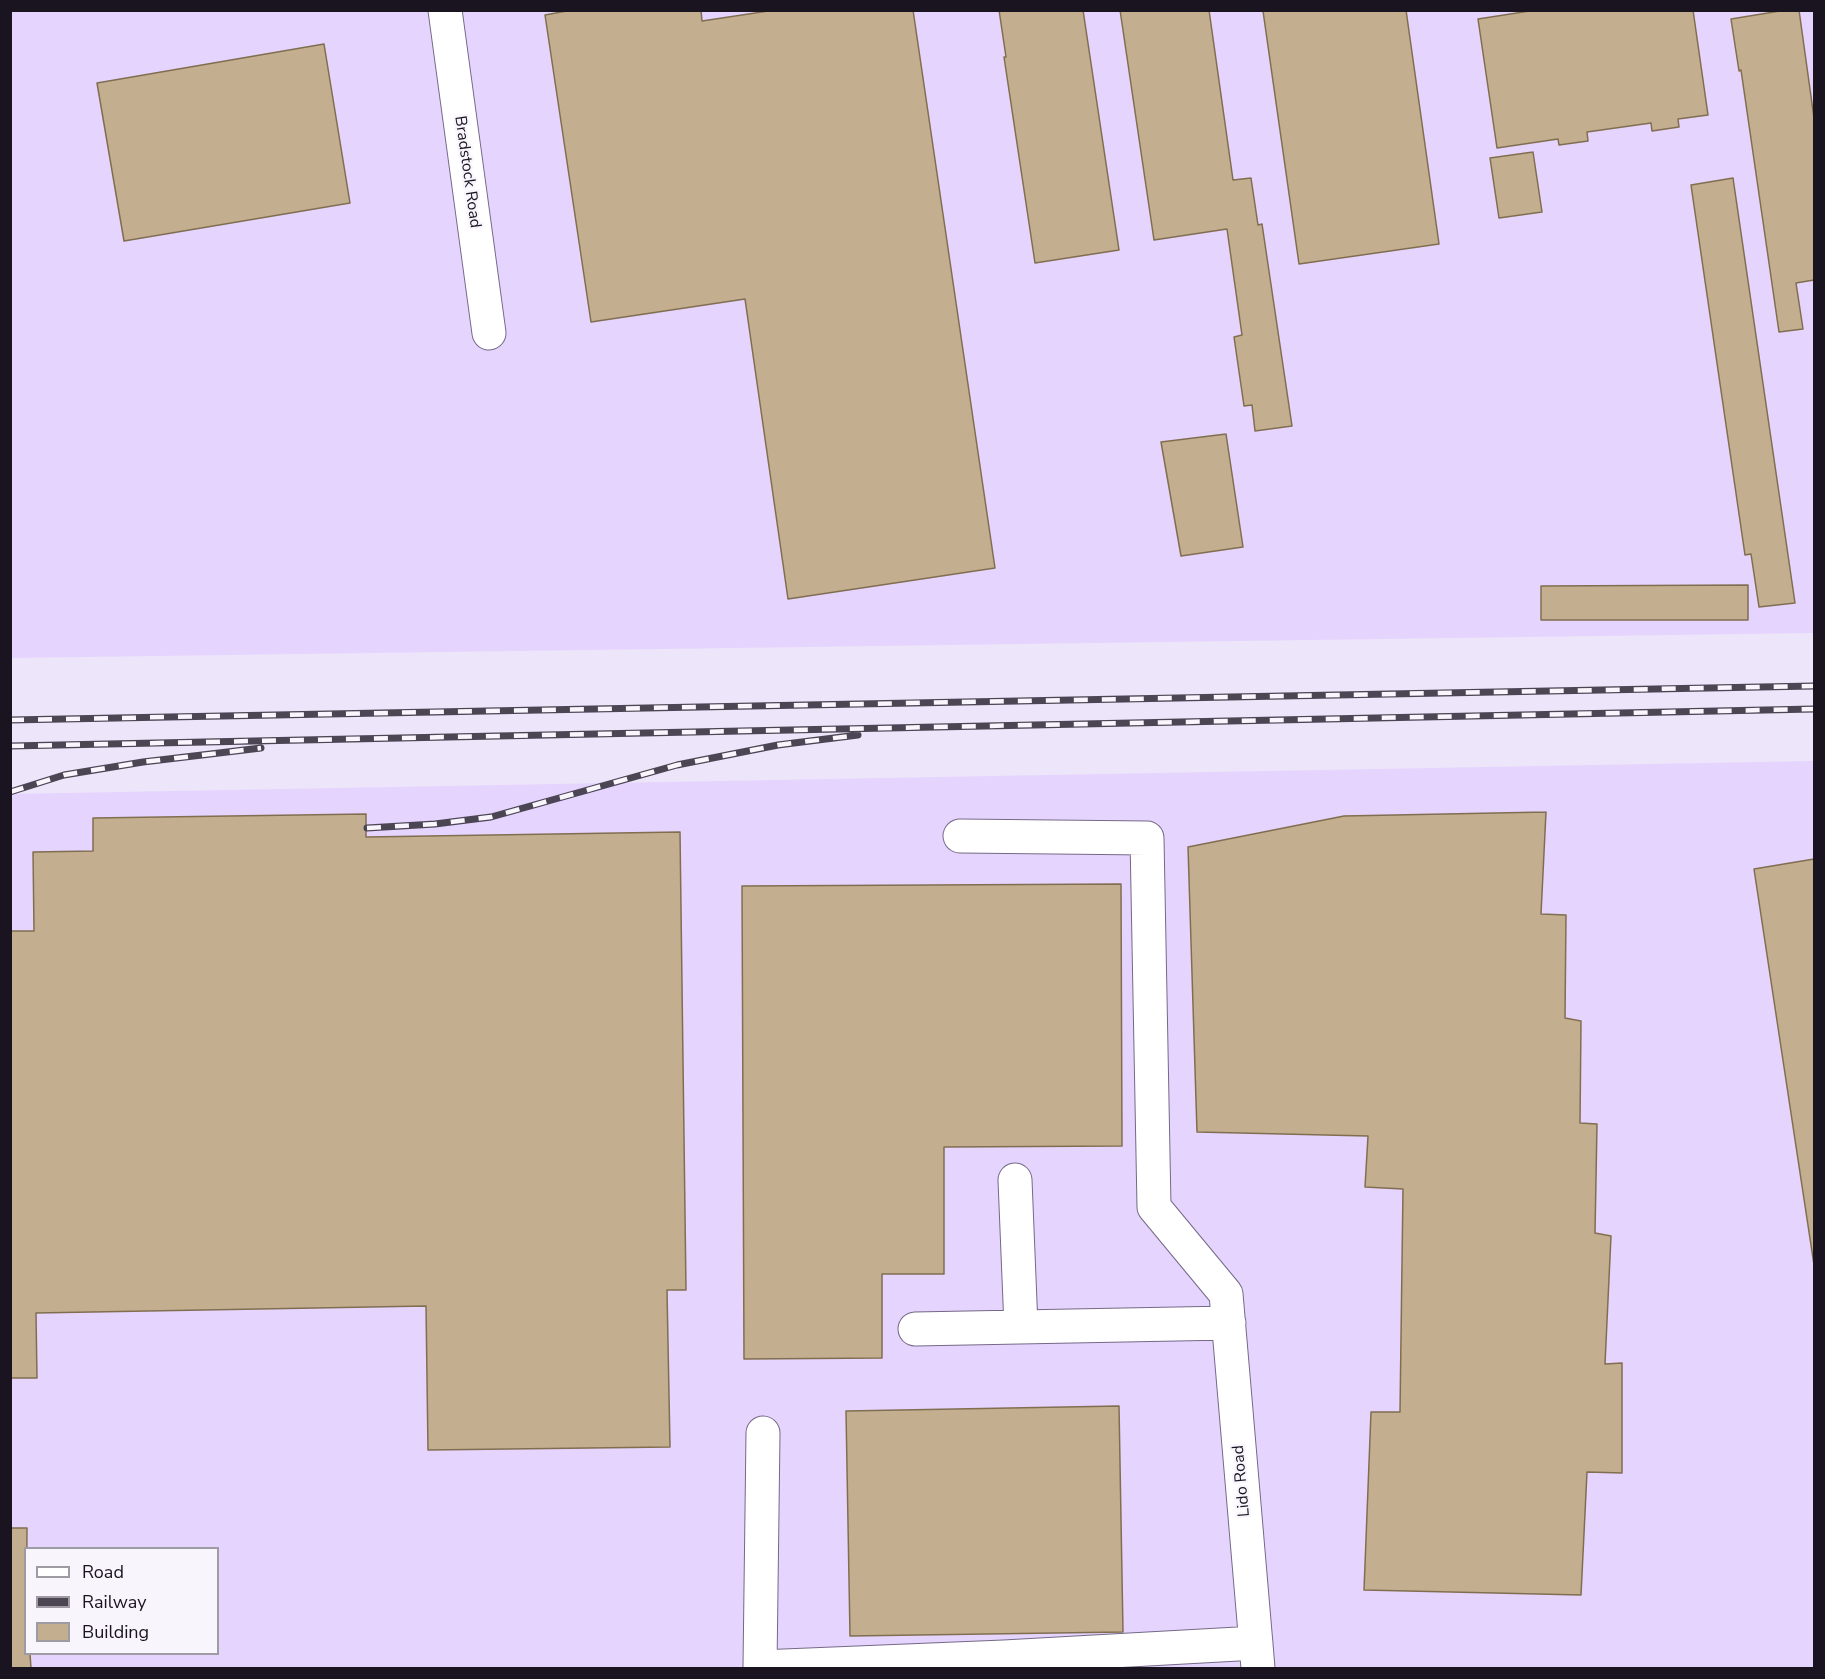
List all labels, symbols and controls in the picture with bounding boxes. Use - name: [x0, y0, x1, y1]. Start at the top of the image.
- street label: Bradstock Road: [450, 115, 484, 229]
- street label: Lido Road: [1229, 1444, 1255, 1518]
- legend: [24, 1547, 219, 1655]
- text: Road: [82, 1560, 124, 1584]
- text: Railway: [82, 1590, 147, 1614]
- text: Building: [82, 1620, 149, 1644]

